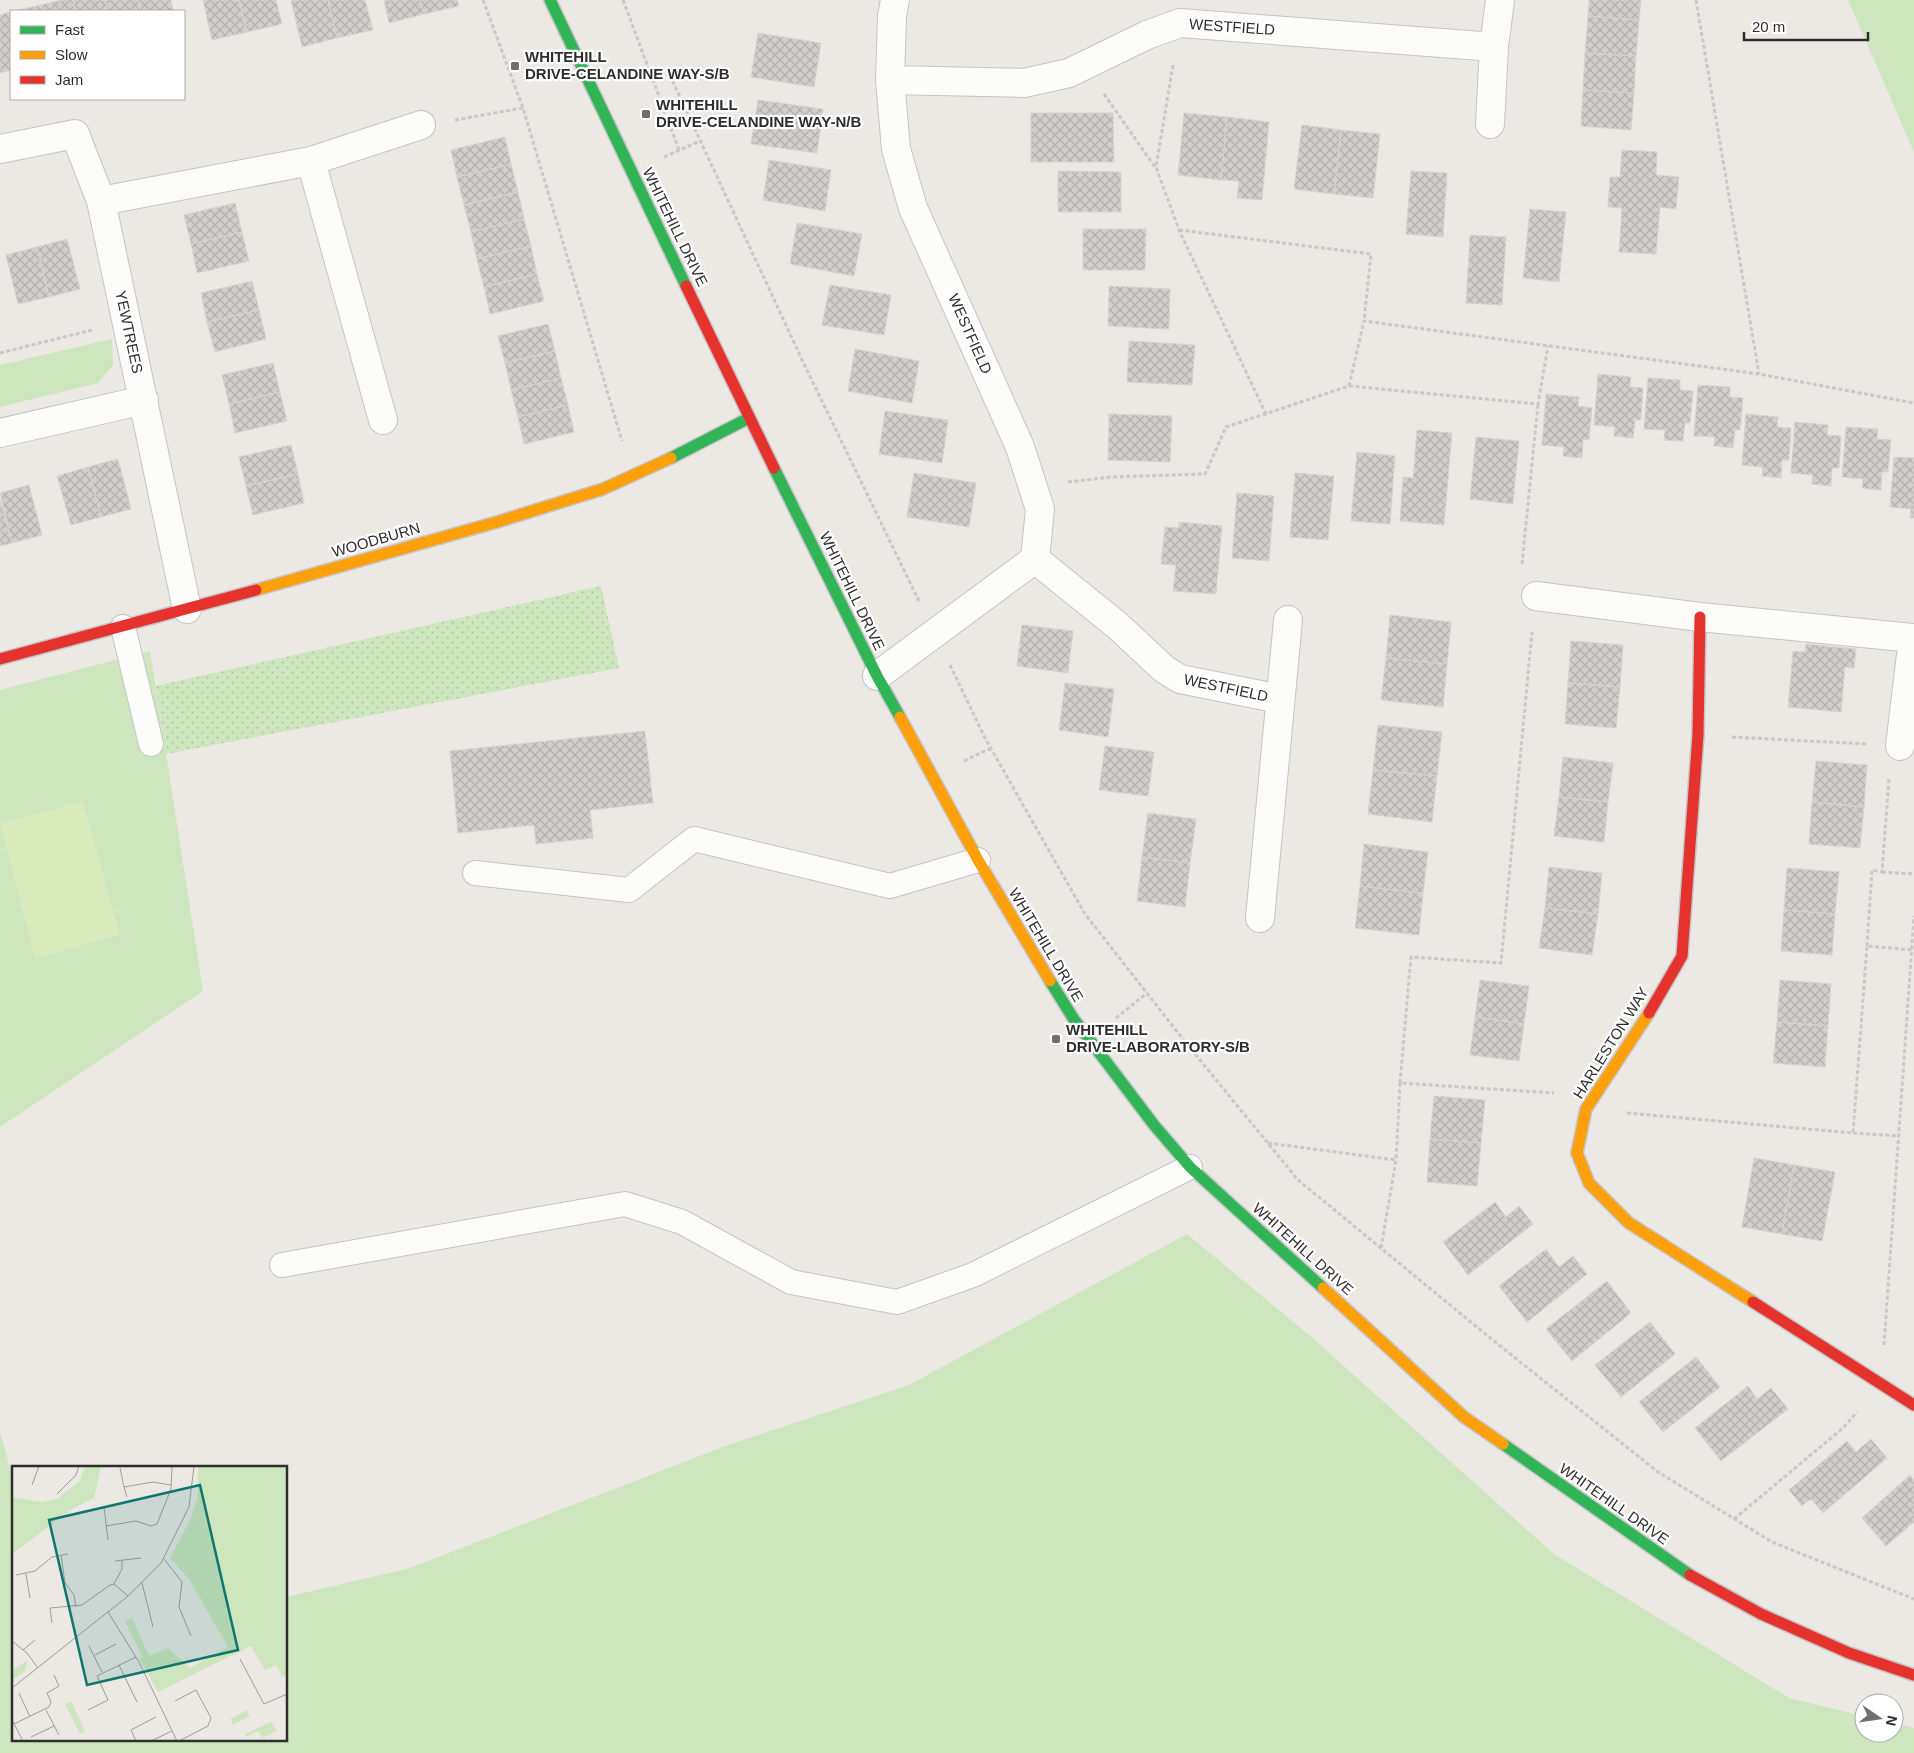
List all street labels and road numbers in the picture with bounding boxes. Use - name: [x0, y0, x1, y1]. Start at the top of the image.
- street label: WESTFIELD: [1189, 15, 1276, 38]
- street label: WHITEHILL DRIVE: [639, 165, 711, 289]
- street label: YEWTREES: [112, 289, 147, 375]
- street label: WESTFIELD: [945, 291, 996, 377]
- street label: WOODBURN: [330, 519, 422, 560]
- street label: WHITEHILL DRIVE: [816, 529, 888, 653]
- street label: WESTFIELD: [1182, 670, 1270, 705]
- street label: WHITEHILL DRIVE: [1006, 885, 1087, 1005]
- street label: HARLESTON WAY: [1569, 984, 1652, 1102]
- street label: WHITEHILL DRIVE: [1250, 1199, 1357, 1298]
- street label: WHITEHILL DRIVE: [1556, 1459, 1672, 1548]

